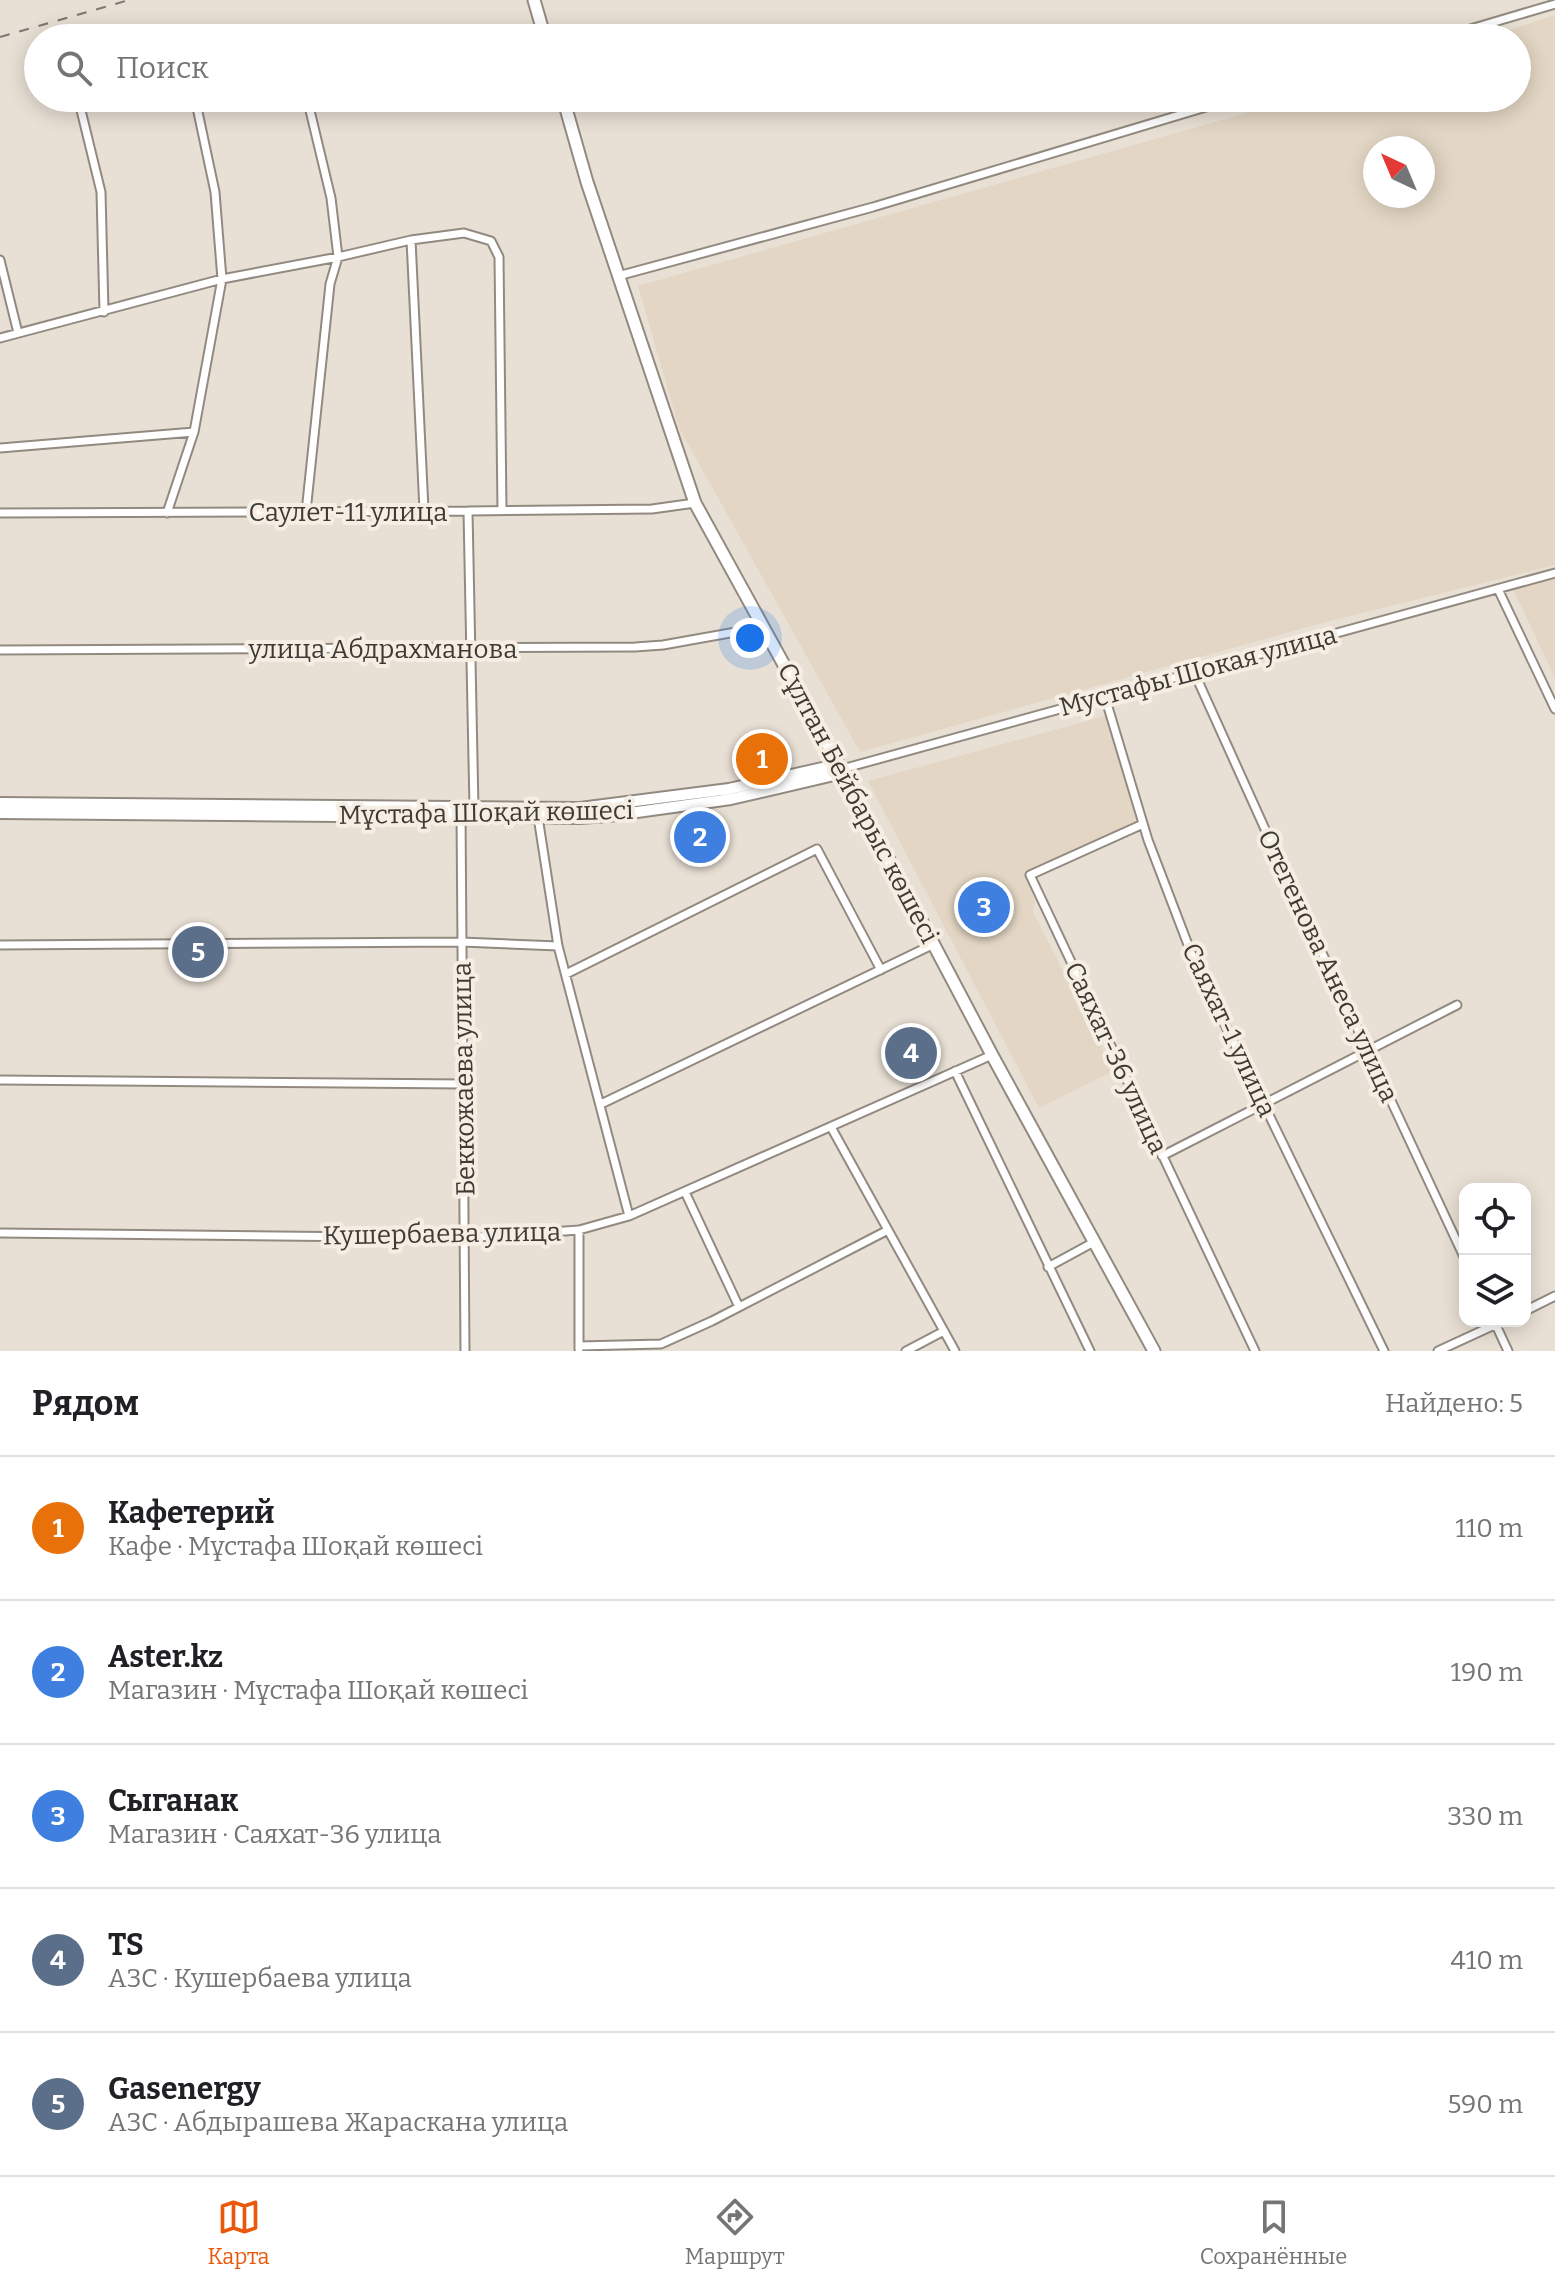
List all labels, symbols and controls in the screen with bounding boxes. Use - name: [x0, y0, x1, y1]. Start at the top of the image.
- search box: [24, 24, 1531, 112]
- icon: search: [52, 46, 96, 90]
- text: Поиск: [116, 50, 209, 86]
- north arrow: [1363, 136, 1435, 208]
- street label: Саулет-11 улица: [249, 497, 448, 528]
- your location: [730, 618, 770, 658]
- street label: Мустафы Шокая улица: [1056, 619, 1340, 723]
- street label: улица Абдрахманова: [248, 634, 517, 665]
- street label: Сұлтан Бейбарыс көшесі: [771, 657, 945, 949]
- pin: 1: [736, 729, 788, 789]
- street label: Мұстафа Шоқай көшесі: [338, 795, 634, 831]
- pin: 2: [674, 807, 726, 867]
- street label: Отегенова Анеса улица: [1251, 825, 1405, 1107]
- pin: 3: [958, 877, 1010, 937]
- pin: 5: [172, 922, 224, 982]
- street label: Саяхат-1 улица: [1175, 938, 1283, 1122]
- street label: Саяхат-36 улица: [1058, 957, 1174, 1159]
- street label: Беккожаева улица: [446, 962, 482, 1196]
- pin: 4: [885, 1023, 937, 1083]
- map controls: [1459, 1183, 1531, 1327]
- button: locate: [1459, 1183, 1531, 1255]
- street label: Кушербаева улица: [323, 1216, 561, 1252]
- button: layers: [1459, 1255, 1531, 1327]
- text: Рядом: [32, 1383, 139, 1424]
- text: Найдено: 5: [1385, 1388, 1523, 1419]
- text: Кафетерий: [108, 1495, 275, 1531]
- text: 1: [52, 1513, 64, 1544]
- text: 110 m: [1455, 1513, 1523, 1544]
- text: Кафе · Мұстафа Шоқай көшесі: [108, 1531, 483, 1562]
- text: Aster.kz: [108, 1639, 223, 1675]
- text: 2: [51, 1657, 65, 1688]
- text: 190 m: [1451, 1657, 1523, 1688]
- text: Магазин · Мұстафа Шоқай көшесі: [108, 1675, 528, 1706]
- text: Сыганак: [108, 1783, 238, 1819]
- text: 3: [51, 1801, 65, 1832]
- text: 330 m: [1447, 1801, 1523, 1832]
- text: Магазин · Саяхат-36 улица: [108, 1819, 442, 1850]
- text: TS: [108, 1927, 144, 1963]
- text: 4: [50, 1945, 66, 1976]
- text: 410 m: [1451, 1945, 1523, 1976]
- text: АЗС · Кушербаева улица: [108, 1963, 412, 1994]
- text: Gasenergy: [108, 2071, 261, 2107]
- text: 5: [51, 2089, 65, 2120]
- text: 590 m: [1447, 2089, 1523, 2120]
- text: АЗС · Абдырашева Жараскана улица: [108, 2107, 568, 2138]
- tab: Карта: [208, 2195, 270, 2270]
- tab: Маршрут: [685, 2195, 784, 2270]
- tab: Сохранённые: [1200, 2195, 1347, 2270]

